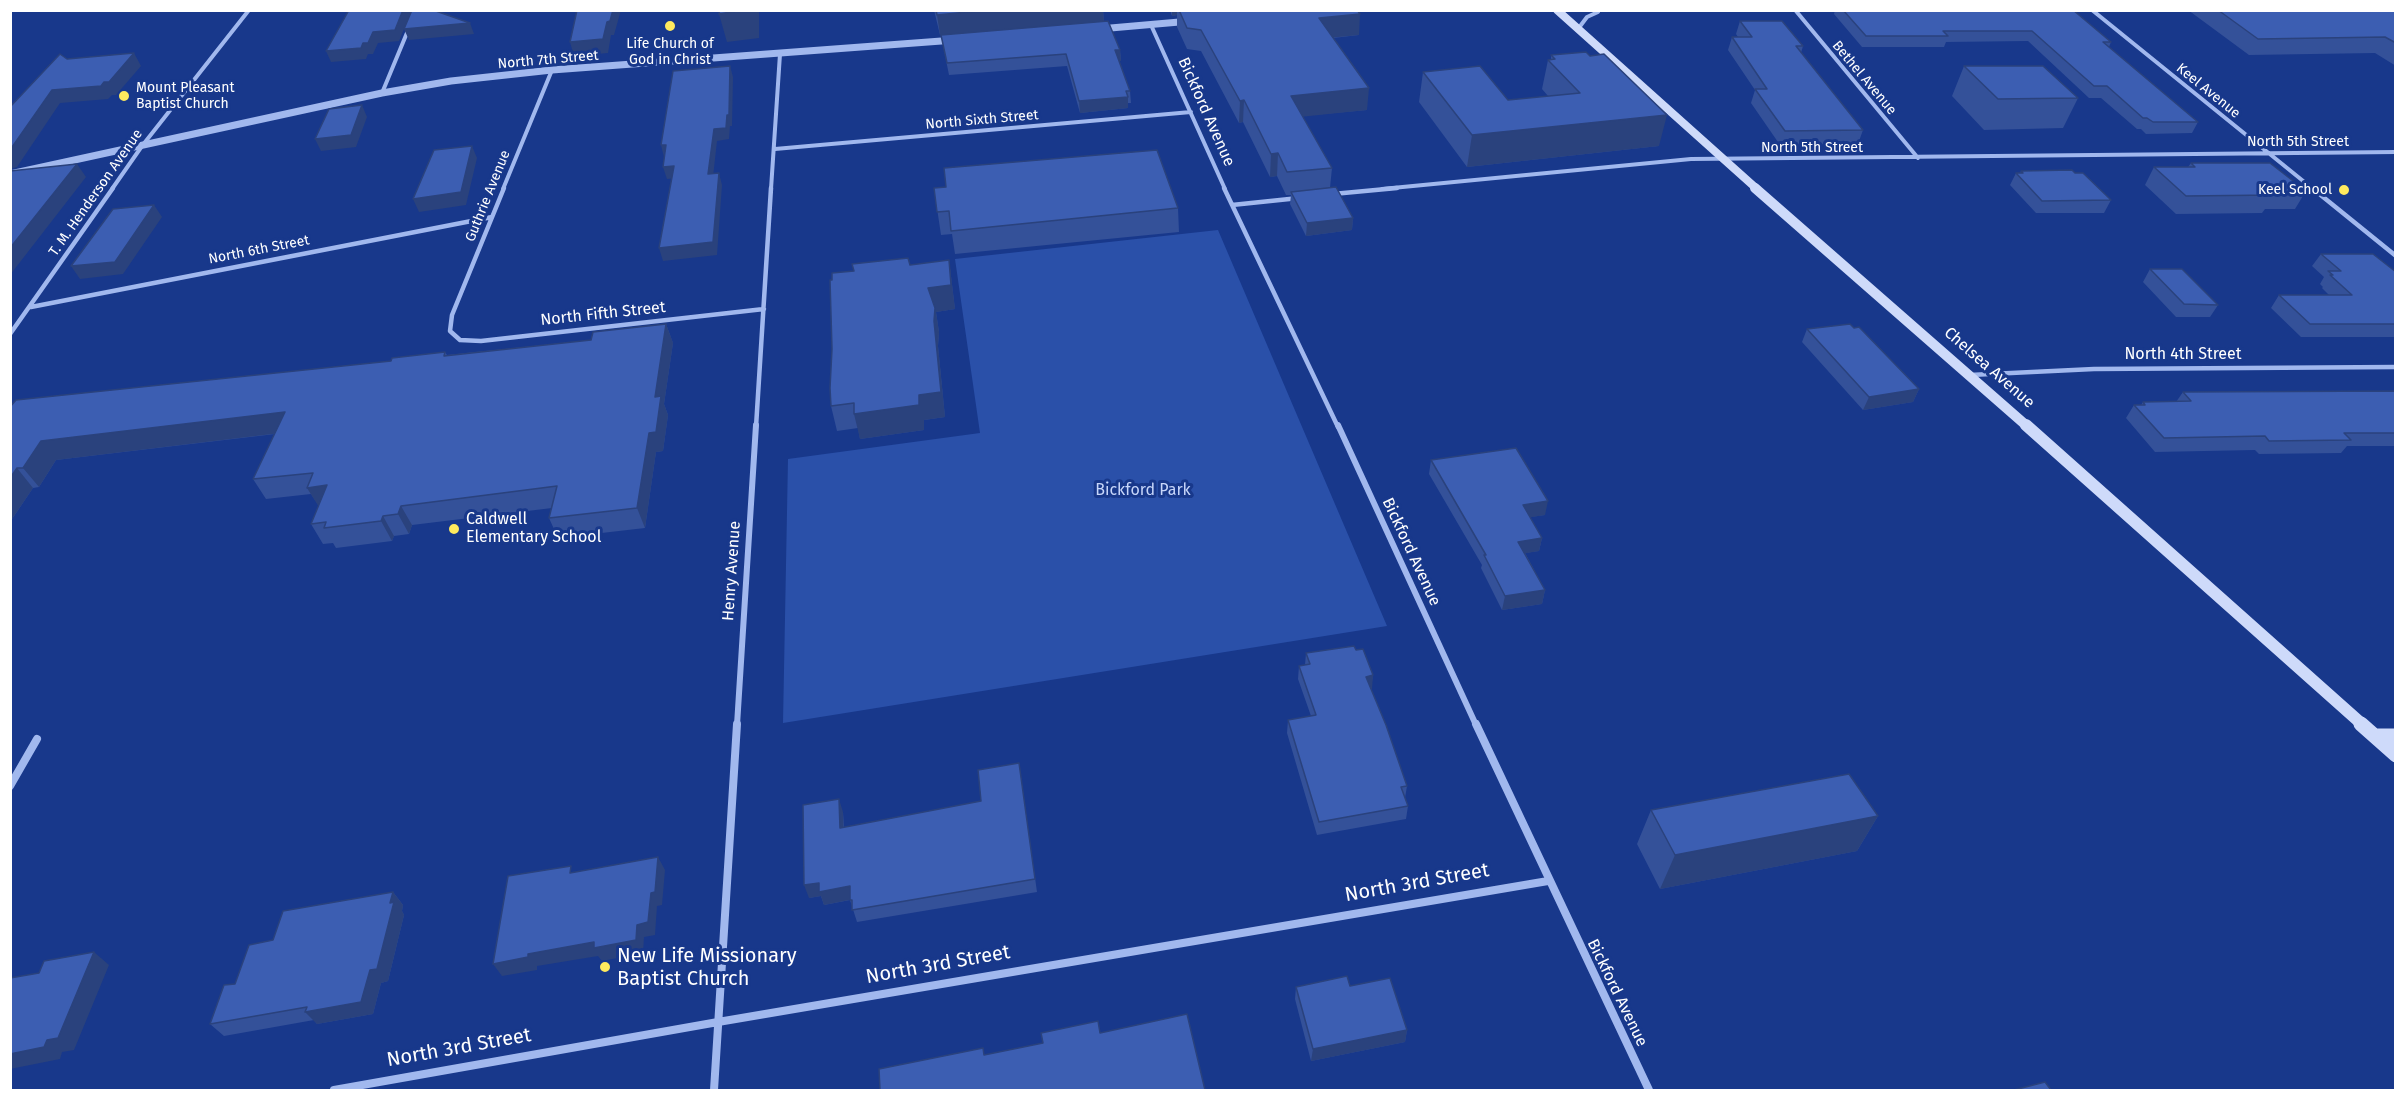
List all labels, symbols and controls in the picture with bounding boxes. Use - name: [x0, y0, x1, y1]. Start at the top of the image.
- marker: Life Church of God in Christ: [663, 19, 677, 33]
- place label: Life Church of God in Christ: [626, 36, 714, 68]
- street label: Bethel Avenue: [1828, 38, 1900, 118]
- street label: North 7th Street: [497, 47, 599, 73]
- street label: Bickford Avenue: [1173, 55, 1239, 169]
- street label: Keel Avenue: [2173, 60, 2243, 122]
- place label: Mount Pleasant Baptist Church: [136, 80, 234, 112]
- marker: Mount Pleasant Baptist Church: [117, 89, 131, 103]
- street label: North Sixth Street: [925, 107, 1039, 133]
- street label: T. M. Henderson Avenue: [46, 126, 146, 260]
- street label: North 5th Street: [2247, 134, 2349, 150]
- street label: North 5th Street: [1761, 140, 1863, 156]
- street label: Guthrie Avenue: [462, 148, 514, 244]
- place label: Keel School: [2258, 182, 2332, 198]
- marker: Keel School: [2337, 183, 2351, 197]
- street label: North 6th Street: [207, 232, 311, 268]
- street label: North Fifth Street: [539, 298, 667, 330]
- street label: Chelsea Avenue: [1940, 323, 2038, 413]
- street label: North 4th Street: [2124, 345, 2242, 365]
- park label: Bickford Park: [1095, 481, 1191, 501]
- street label: Bickford Avenue: [1378, 495, 1444, 609]
- place label: Caldwell Elementary School: [466, 510, 601, 548]
- street label: Henry Avenue: [719, 520, 745, 622]
- marker: Caldwell Elementary School: [447, 522, 461, 536]
- street label: North 3rd Street: [1343, 859, 1491, 907]
- street label: Bickford Avenue: [1583, 936, 1651, 1050]
- street label: North 3rd Street: [864, 941, 1012, 989]
- place label: New Life Missionary Baptist Church: [617, 944, 797, 991]
- marker: New Life Missionary Baptist Church: [598, 960, 612, 974]
- street label: North 3rd Street: [385, 1024, 533, 1072]

